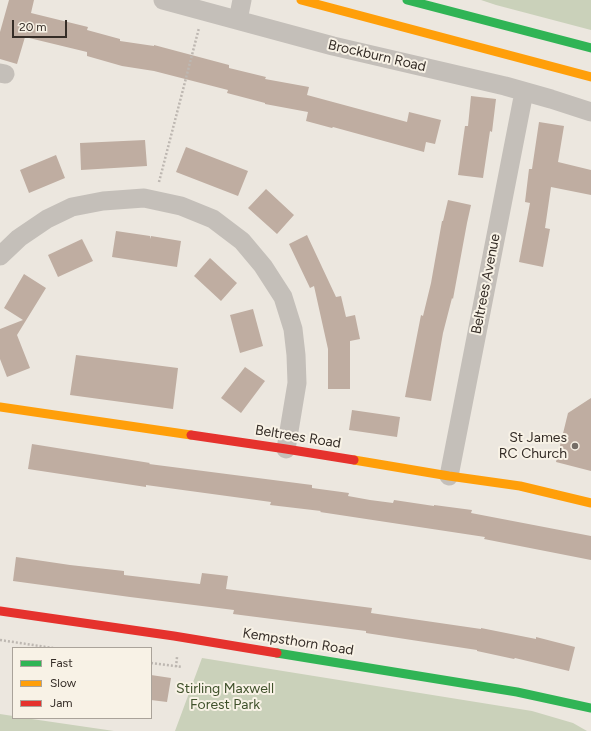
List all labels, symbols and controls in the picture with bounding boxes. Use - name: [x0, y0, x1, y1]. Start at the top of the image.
- scale bar: [14, 12, 69, 38]
- text: 20 m: [19, 20, 47, 34]
- street label: Brockburn Road: [326, 37, 428, 75]
- street label: Beltrees Avenue: [468, 232, 504, 336]
- street label: Beltrees Road: [254, 422, 342, 452]
- place label: St James RC Church: [499, 430, 567, 462]
- marker: St James RC Church: [570, 441, 580, 451]
- street label: Kempsthorn Road: [241, 625, 355, 659]
- legend: [12, 647, 152, 719]
- text: Fast: [50, 656, 73, 670]
- text: Slow: [50, 676, 76, 690]
- park label: Stirling Maxwell Forest Park: [176, 681, 274, 714]
- text: Jam: [50, 696, 73, 710]

